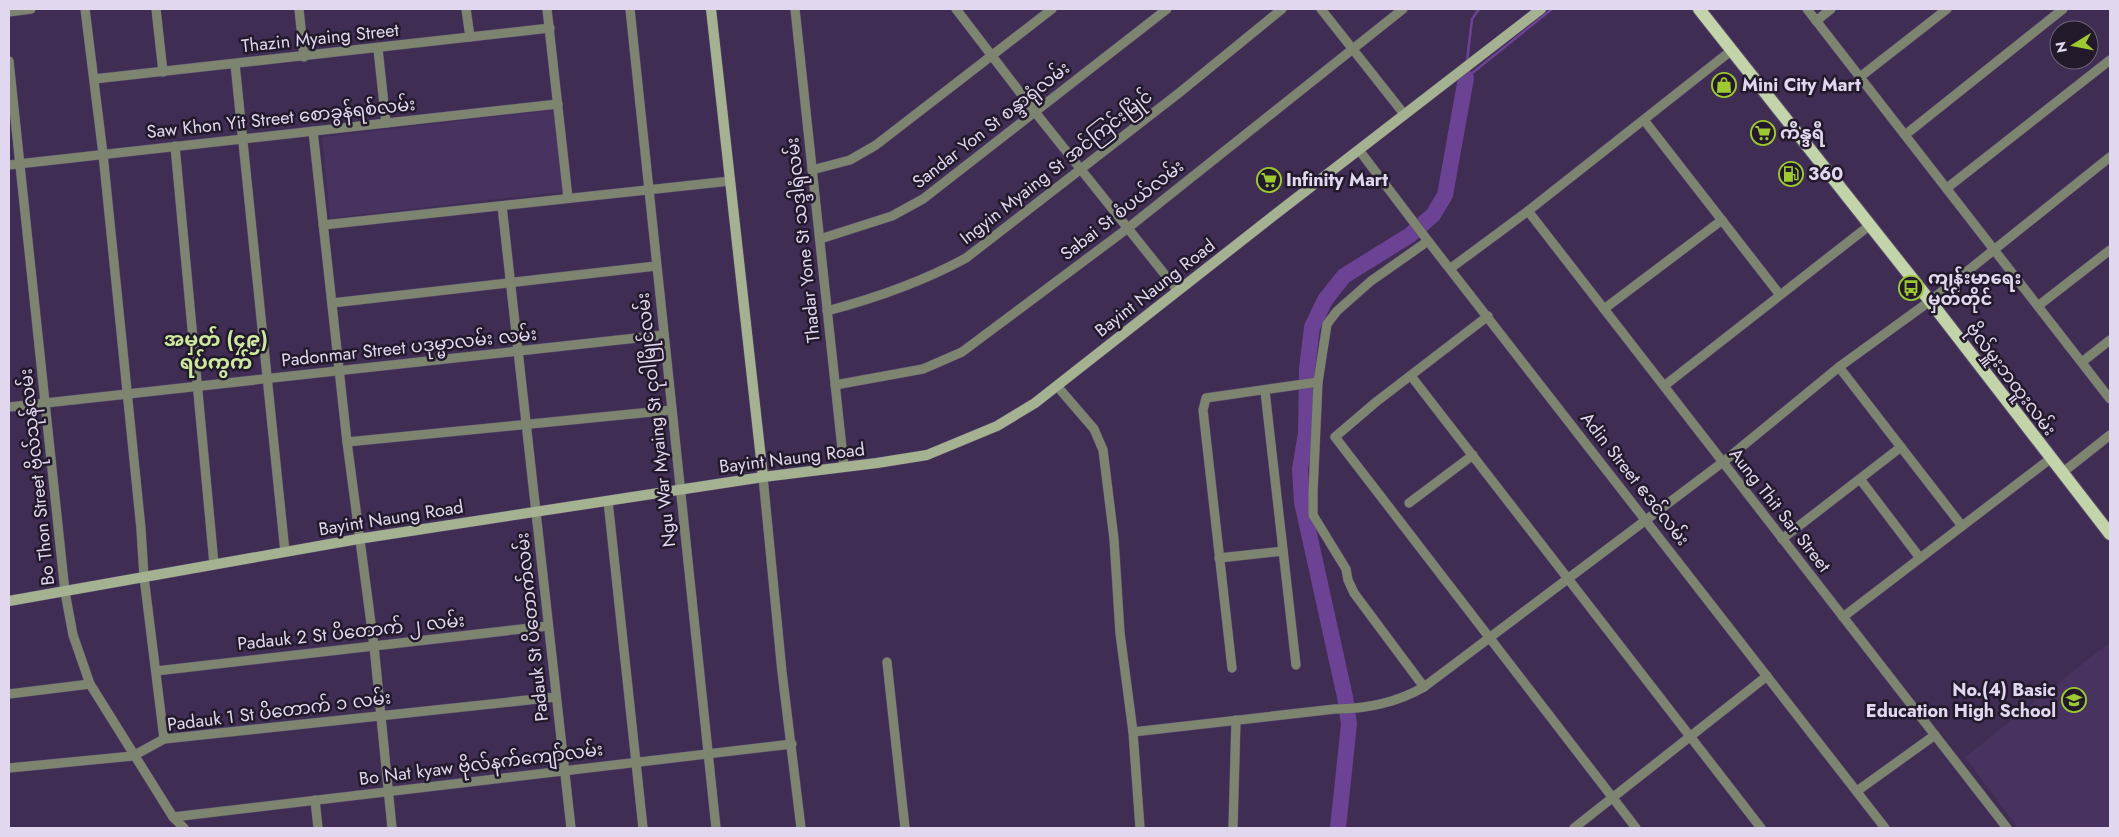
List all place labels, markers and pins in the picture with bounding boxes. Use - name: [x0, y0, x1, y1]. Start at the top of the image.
- shop icon: Mini City Mart: [1711, 72, 1737, 98]
- place label: Mini City Mart: [1742, 72, 1861, 98]
- supermarket icon: ကိန္ဒရီ: [1750, 120, 1776, 146]
- place label: ကိန္ဒရီ: [1780, 120, 1826, 147]
- fuel station icon: 360: [1778, 161, 1804, 187]
- place label: 360: [1808, 161, 1843, 187]
- supermarket icon: Infinity Mart: [1256, 167, 1282, 193]
- place label: Infinity Mart: [1286, 167, 1388, 193]
- place label: ကျန်းမာရေး မှတ်တိုင်: [1928, 265, 2021, 313]
- bus stop icon: ကျန်းမာရေး မှတ်တိုင်: [1898, 275, 1924, 301]
- place label: No.(4) Basic Education High School: [1866, 677, 2056, 724]
- school or university icon: No.(4) Basic Education High School: [2061, 687, 2087, 713]

